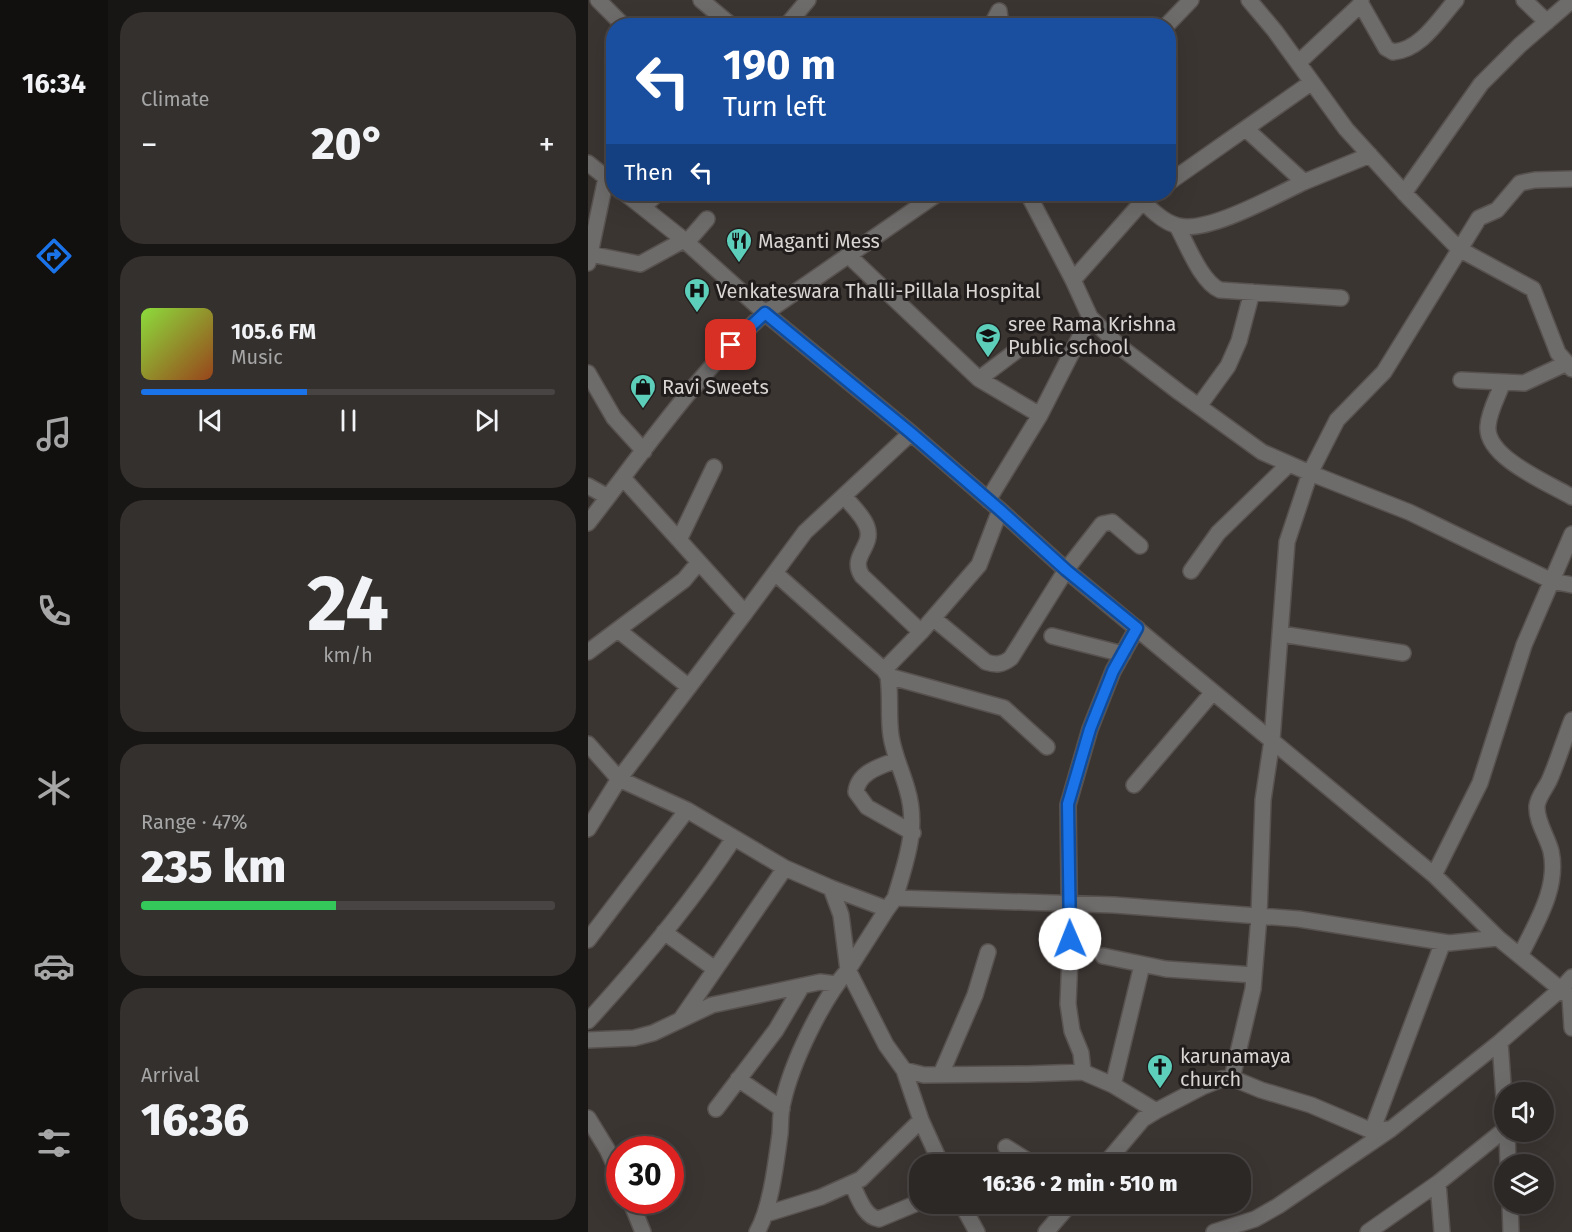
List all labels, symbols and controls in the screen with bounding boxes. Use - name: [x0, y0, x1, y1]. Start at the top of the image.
- text: 190 m: [723, 40, 836, 90]
- icon: left: [624, 42, 702, 120]
- text: 16:34: [22, 68, 86, 100]
- text: Climate: [141, 87, 209, 111]
- text: Turn left: [723, 91, 826, 123]
- text: 20°: [311, 117, 385, 171]
- text: −: [141, 125, 158, 165]
- text: +: [539, 125, 555, 165]
- icon: left: [685, 156, 718, 189]
- text: Then: [624, 159, 673, 186]
- restaurant icon: Maganti Mess: [724, 226, 754, 264]
- place label: Maganti Mess: [758, 229, 880, 253]
- icon: directions: [33, 235, 75, 277]
- hospital icon: Venkateswara Thalli-Pillala Hospital: [682, 276, 712, 314]
- place label: Venkateswara Thalli-Pillala Hospital: [716, 279, 1041, 303]
- place label: sree Rama Krishna Public school: [1008, 312, 1176, 359]
- text: 105.6 FM: [231, 318, 316, 345]
- pin: [705, 319, 756, 370]
- school or university icon: sree Rama Krishna Public school: [973, 321, 1003, 359]
- icon: arrive: [714, 328, 747, 361]
- text: Music: [231, 345, 283, 369]
- shop icon: Ravi Sweets: [628, 372, 658, 410]
- place label: Ravi Sweets: [662, 375, 769, 399]
- icon: previous: [194, 404, 227, 437]
- icon: pause: [332, 404, 365, 437]
- icon: next: [470, 404, 503, 437]
- icon: music: [33, 413, 75, 455]
- text: 24: [307, 557, 389, 651]
- icon: phone: [33, 590, 75, 632]
- text: km/h: [323, 643, 373, 667]
- icon: climate: [33, 767, 75, 809]
- text: Range · 47%: [141, 810, 248, 834]
- text: 235 km: [141, 840, 286, 894]
- position arrow: [1038, 907, 1102, 971]
- icon: car: [33, 945, 75, 987]
- place label: karunamaya church: [1180, 1044, 1291, 1091]
- church icon: karunamaya church: [1145, 1052, 1175, 1090]
- text: Arrival: [141, 1063, 200, 1087]
- map controls: [1494, 1082, 1554, 1214]
- button: sound: [1494, 1082, 1554, 1142]
- text: 16:36: [141, 1093, 249, 1147]
- icon: filters: [33, 1122, 75, 1164]
- speed limit sign: 30: [606, 1136, 684, 1214]
- button: layers: [1494, 1154, 1554, 1214]
- text: 16:36 · 2 min · 510 m: [982, 1170, 1178, 1197]

